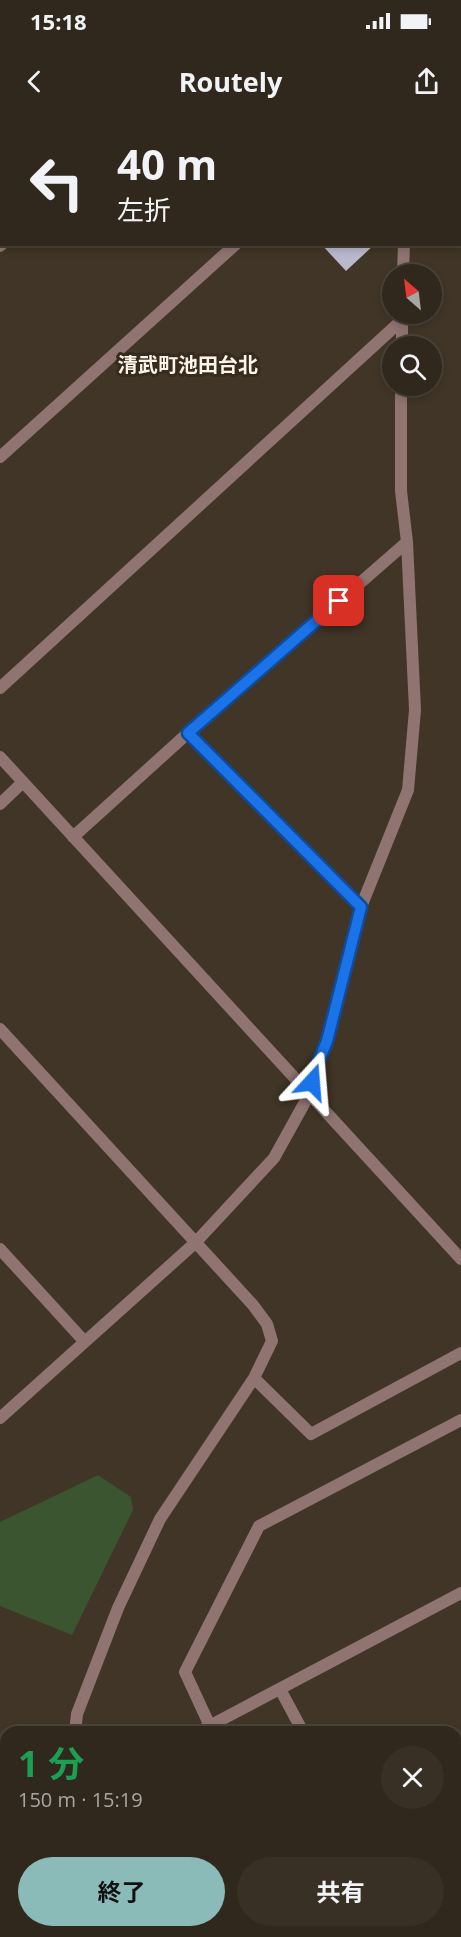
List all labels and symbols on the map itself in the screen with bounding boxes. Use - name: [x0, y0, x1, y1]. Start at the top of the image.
- north arrow: [382, 264, 442, 324]
- district label: 清武町池田台北: [118, 351, 258, 378]
- pin: [313, 575, 364, 626]
- position arrow: [280, 1050, 344, 1114]

